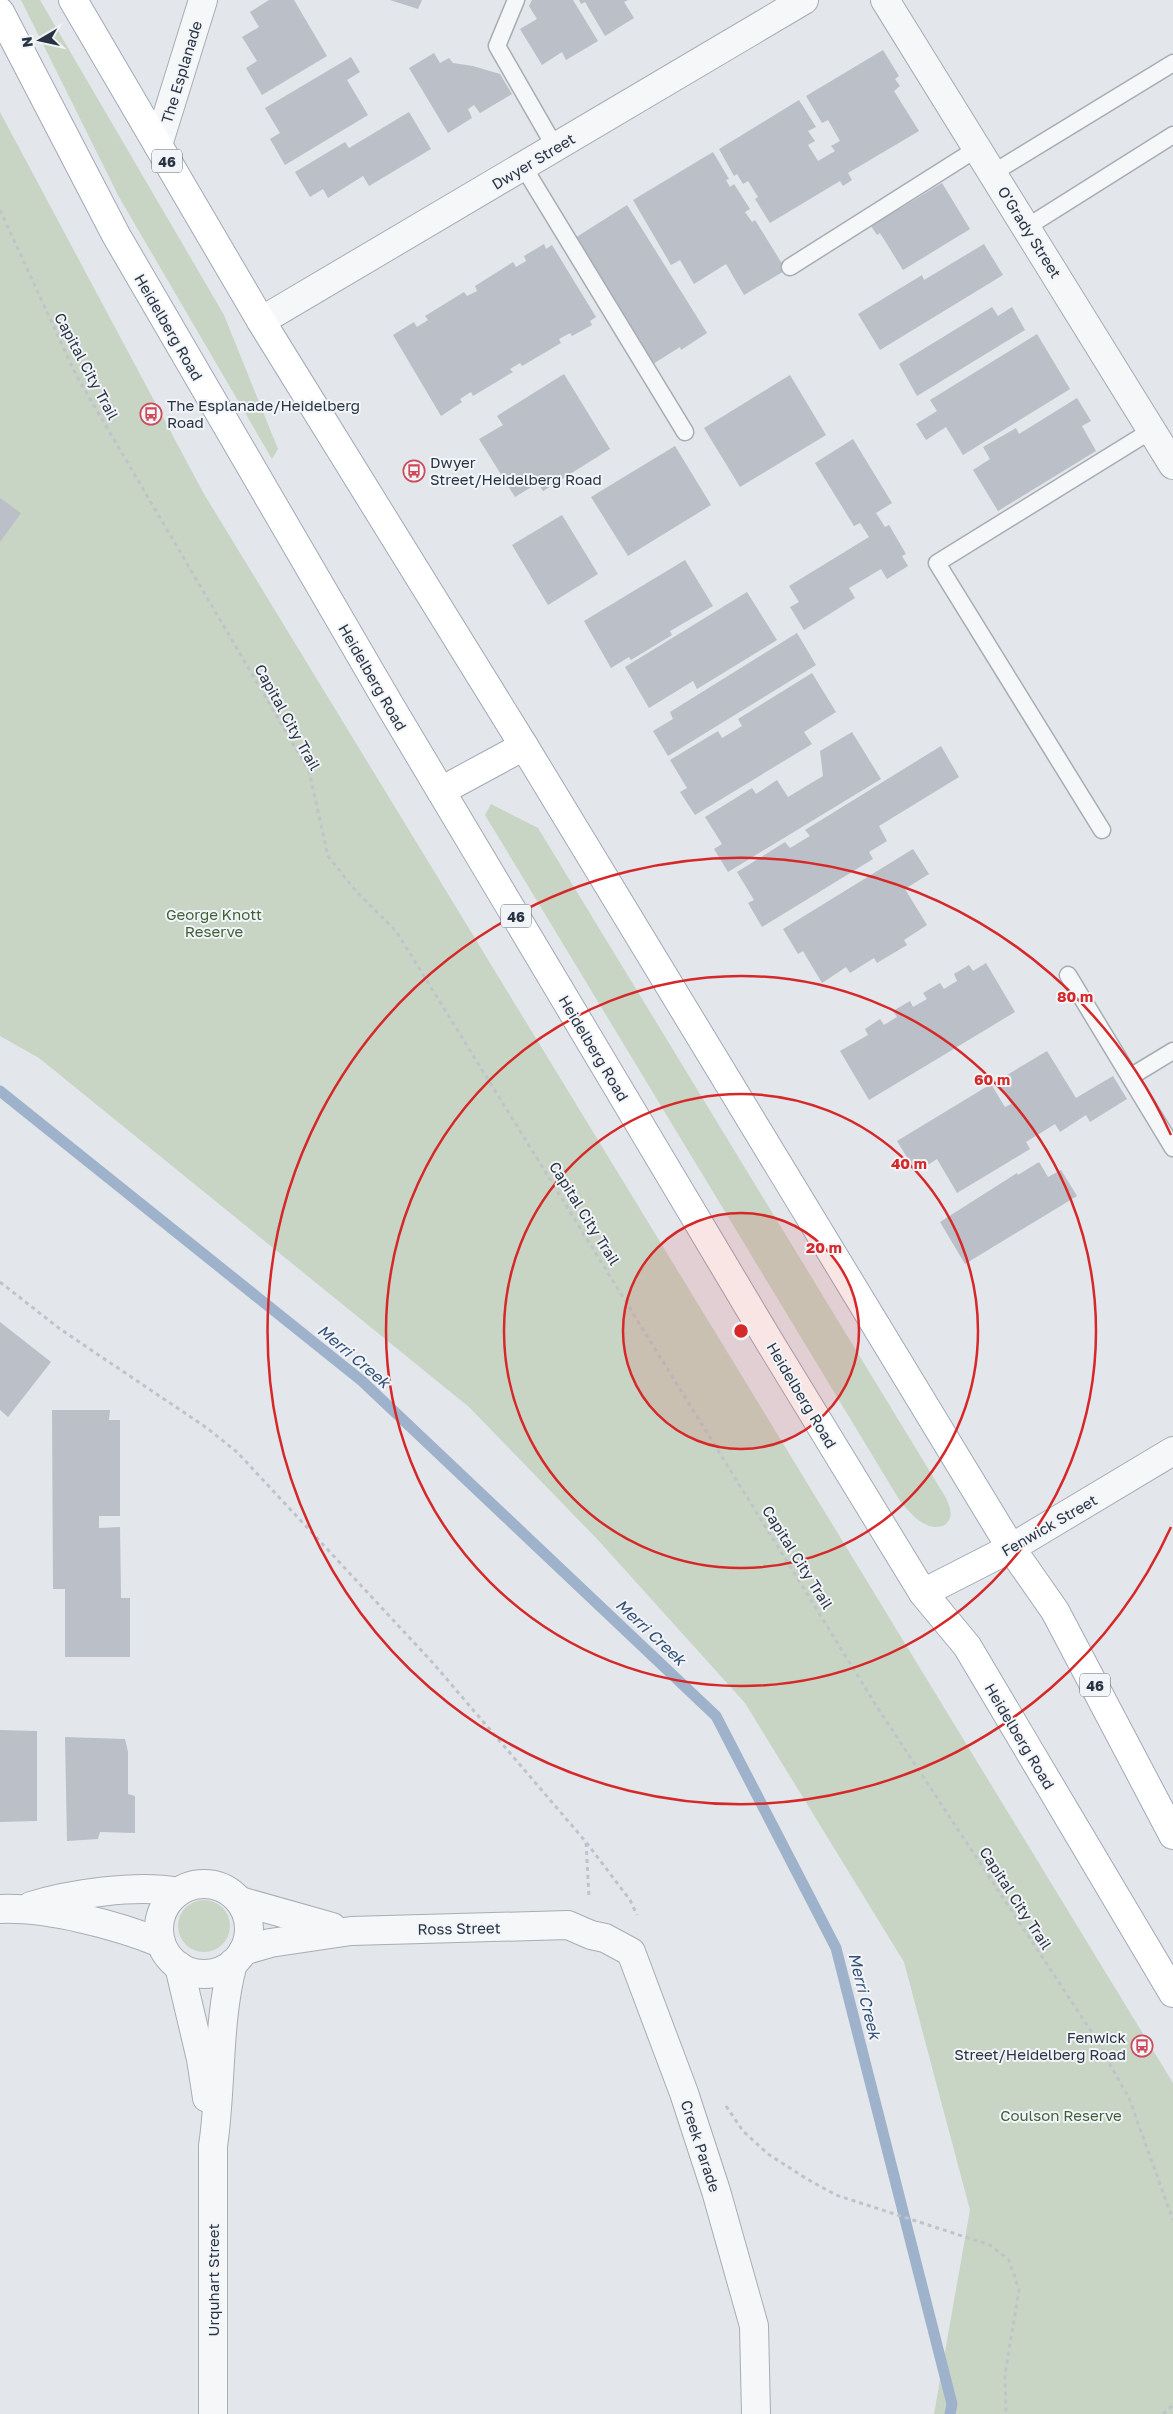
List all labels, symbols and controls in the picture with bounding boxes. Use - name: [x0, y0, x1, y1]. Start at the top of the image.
- north arrow: [15, 15, 65, 65]
- street label: The Esplanade: [157, 18, 205, 125]
- text: N: [17, 36, 36, 49]
- street label: Dwyer Street: [488, 129, 578, 193]
- road number: 46: [152, 150, 182, 172]
- street label: O'Grady Street: [995, 183, 1065, 281]
- street label: Heidelberg Road: [131, 270, 207, 384]
- street label: Capital City Trail: [51, 309, 123, 423]
- place label: The Esplanade/Heidelberg Road: [167, 396, 360, 431]
- bus stop icon: The Esplanade/Heidelberg Road: [139, 402, 163, 426]
- place label: Dwyer Street/Heidelberg Road: [430, 453, 602, 488]
- bus stop icon: Dwyer Street/Heidelberg Road: [402, 459, 426, 483]
- street label: Heidelberg Road: [335, 620, 411, 734]
- street label: Capital City Trail: [251, 661, 325, 773]
- road number: 46: [501, 904, 531, 928]
- park label: George Knott Reserve: [166, 905, 262, 940]
- text: 80 m: [1057, 987, 1093, 1005]
- street label: Heidelberg Road: [555, 992, 633, 1104]
- text: 60 m: [974, 1070, 1010, 1088]
- text: 40 m: [891, 1154, 927, 1172]
- street label: Capital City Trail: [546, 1158, 624, 1268]
- text: 20 m: [806, 1238, 842, 1256]
- water label: Merri Creek: [314, 1320, 396, 1393]
- centre of rings: [732, 1322, 750, 1340]
- street label: Heidelberg Road: [763, 1339, 841, 1451]
- street label: Fenwick Street: [998, 1490, 1100, 1560]
- street label: Capital City Trail: [759, 1502, 837, 1612]
- water label: Merri Creek: [612, 1595, 692, 1671]
- road number: 46: [1080, 1674, 1110, 1696]
- street label: Heidelberg Road: [981, 1680, 1059, 1792]
- street label: Capital City Trail: [976, 1843, 1056, 1953]
- street label: Ross Street: [417, 1918, 501, 1938]
- water label: Merri Creek: [845, 1951, 886, 2043]
- place label: Fenwick Street/Heidelberg Road: [954, 2028, 1127, 2063]
- bus stop icon: Fenwick Street/Heidelberg Road: [1130, 2034, 1154, 2058]
- street label: Creek Parade: [678, 2098, 724, 2195]
- park label: Coulson Reserve: [1000, 2106, 1122, 2124]
- street label: Urquhart Street: [204, 2224, 222, 2336]

